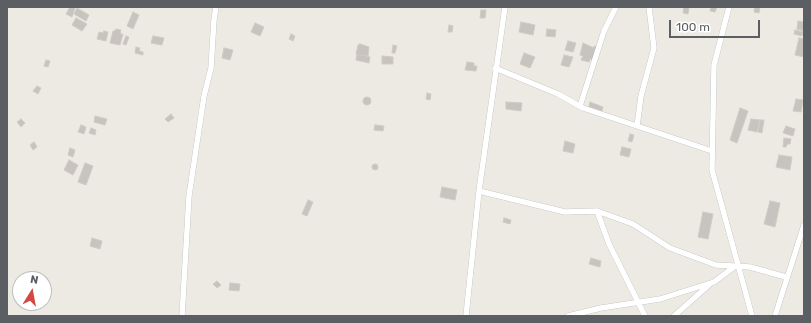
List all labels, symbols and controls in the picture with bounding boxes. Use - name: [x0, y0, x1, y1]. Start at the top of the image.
- scale bar: [671, 12, 762, 38]
- text: 100 m: [676, 20, 710, 34]
- north arrow: [12, 271, 52, 311]
- text: N: [29, 273, 39, 287]

